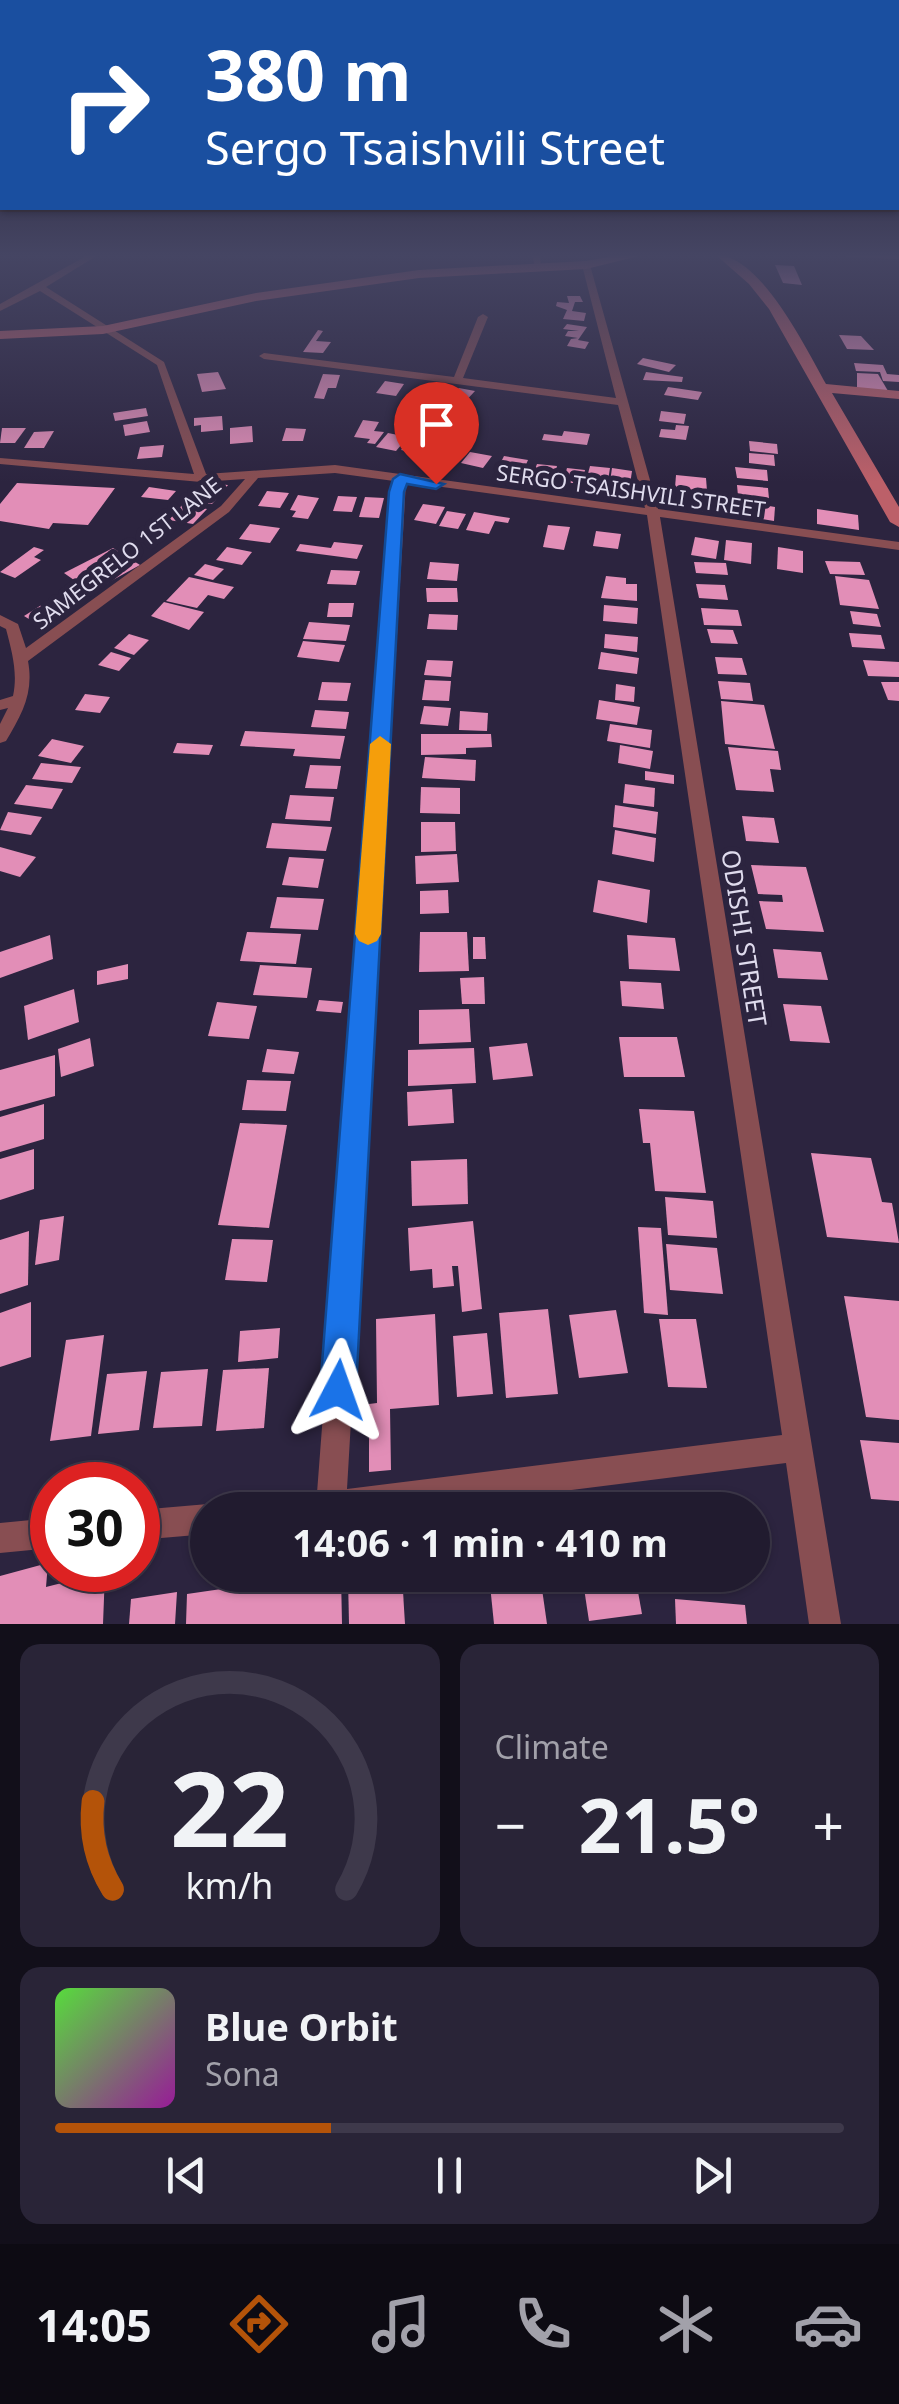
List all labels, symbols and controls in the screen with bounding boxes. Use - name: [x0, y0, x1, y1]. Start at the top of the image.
- text: 380 m: [205, 26, 412, 122]
- icon: right: [40, 40, 170, 170]
- text: Sergo Tsaishvili Street: [205, 117, 665, 178]
- pin: [394, 382, 479, 485]
- icon: arrive: [409, 397, 464, 452]
- street label: SERGO TSAISHVILI STREET: [495, 456, 768, 524]
- street label: SAMEGRELO 1ST LANE: [26, 469, 227, 635]
- street label: ODISHI STREET: [714, 847, 776, 1029]
- position arrow: [286, 1338, 390, 1442]
- speed limit sign: 30: [30, 1462, 160, 1592]
- text: 14:06 · 1 min · 410 m: [292, 1516, 668, 1568]
- text: Climate: [495, 1725, 609, 1768]
- text: 22: [170, 1736, 289, 1877]
- text: 21.5°: [578, 1773, 760, 1875]
- text: −: [495, 1787, 526, 1862]
- text: +: [813, 1787, 844, 1862]
- text: km/h: [186, 1861, 274, 1909]
- text: Blue Orbit: [205, 2000, 398, 2052]
- text: Sona: [205, 2052, 280, 2095]
- icon: previous: [159, 2148, 214, 2203]
- icon: pause: [422, 2148, 477, 2203]
- icon: next: [685, 2148, 740, 2203]
- icon: directions: [224, 2289, 294, 2359]
- icon: music: [366, 2289, 436, 2359]
- icon: phone: [508, 2289, 578, 2359]
- icon: climate: [651, 2289, 721, 2359]
- icon: car: [793, 2289, 863, 2359]
- text: 14:05: [36, 2294, 152, 2355]

